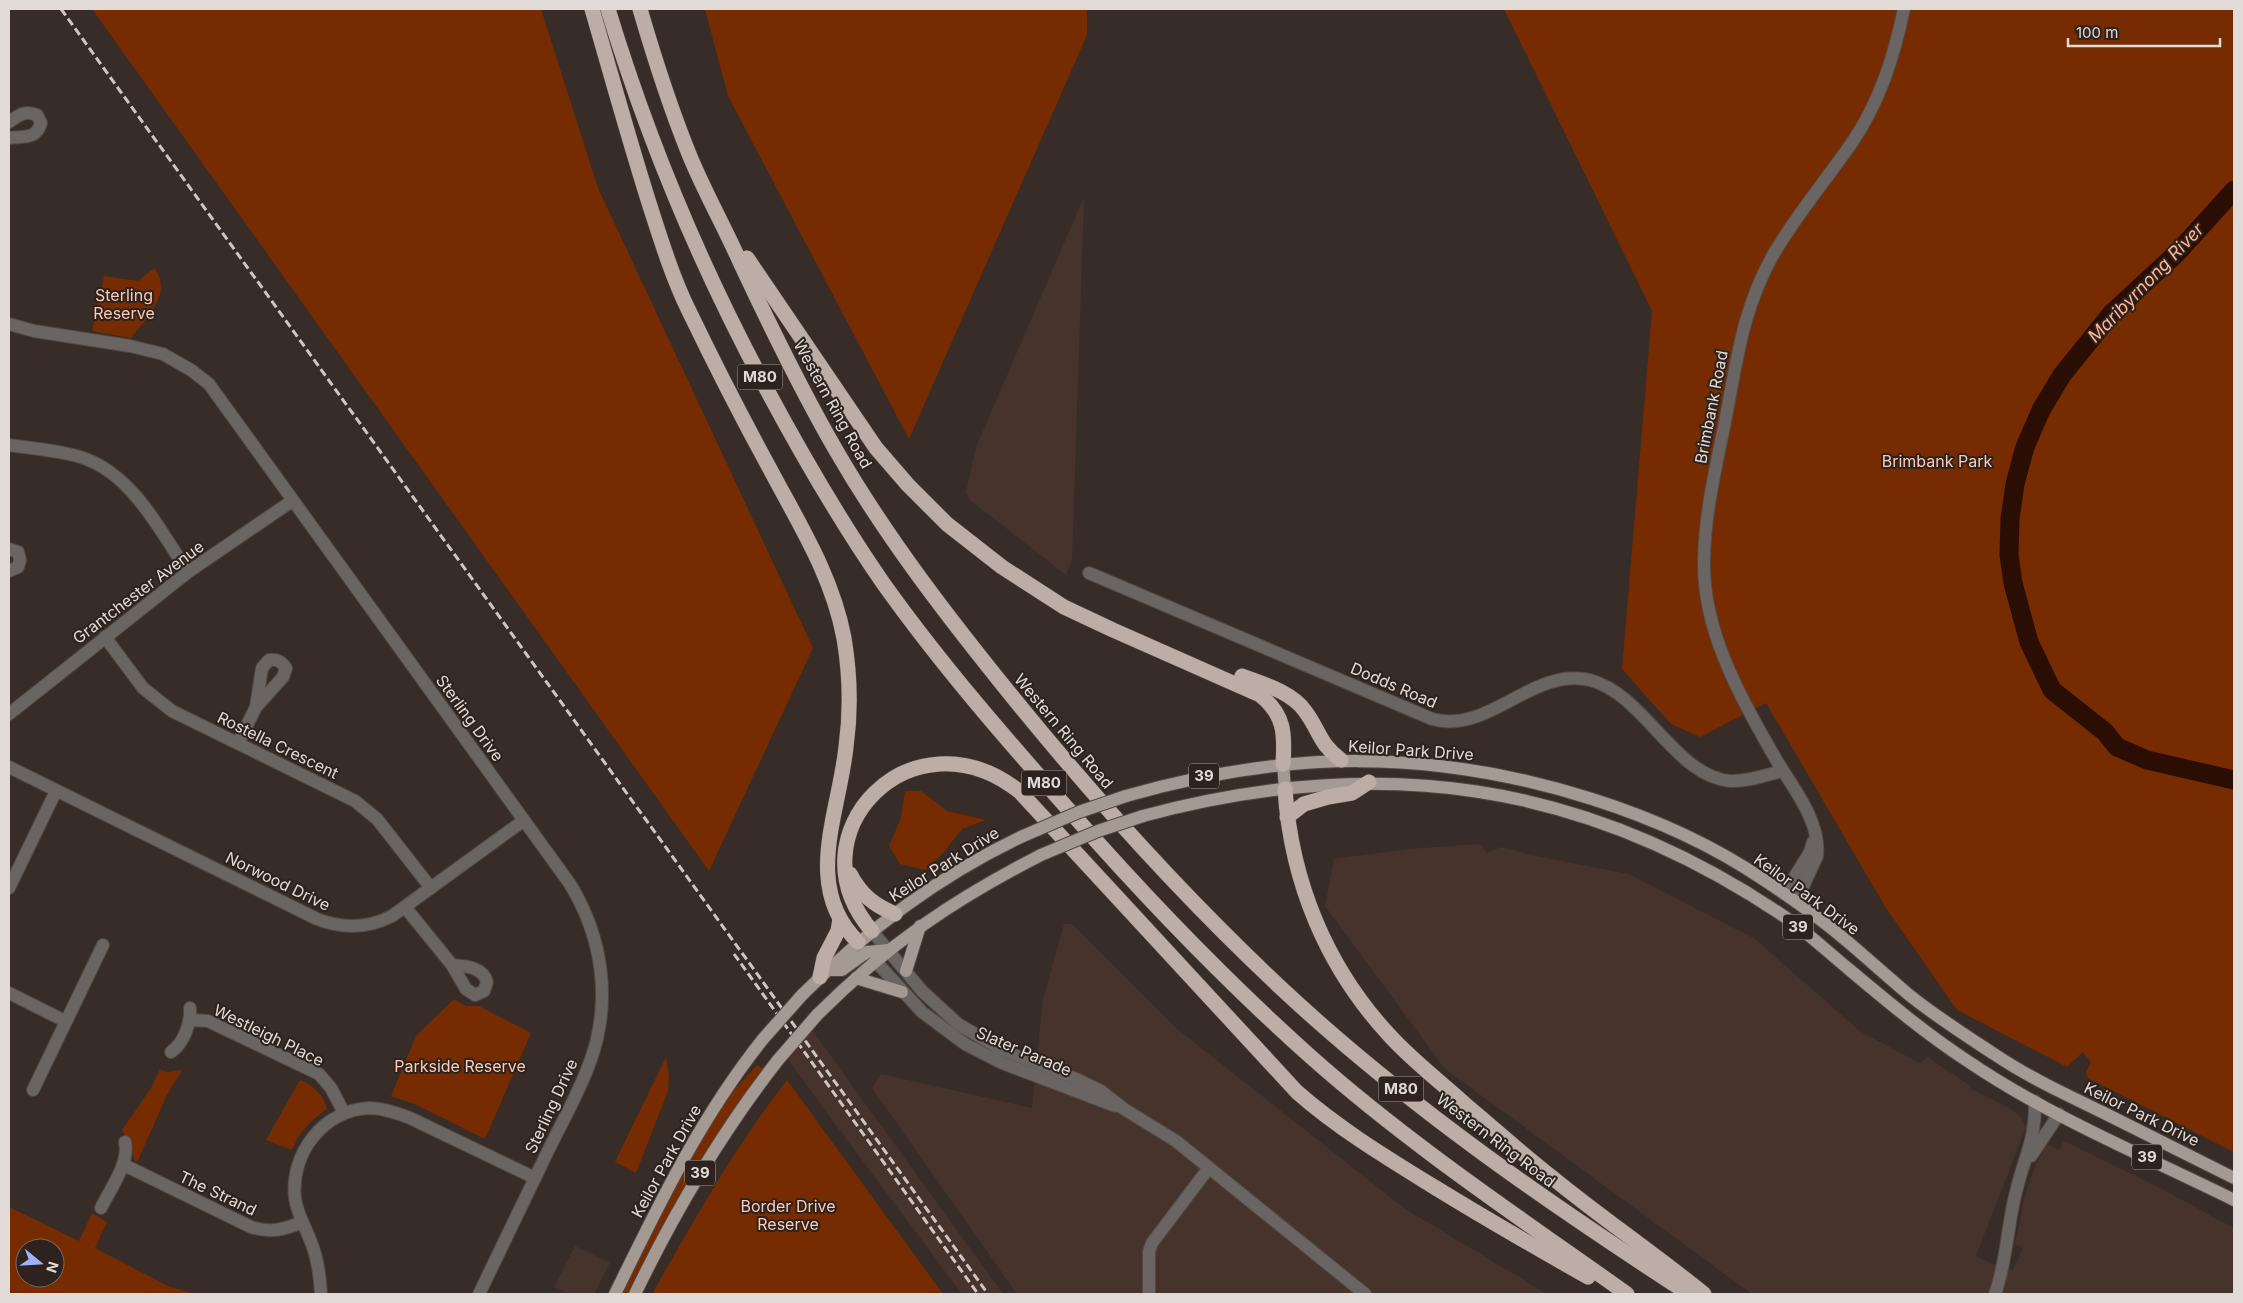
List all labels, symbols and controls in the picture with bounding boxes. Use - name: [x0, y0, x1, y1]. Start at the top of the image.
- scale bar: [2068, 15, 2220, 47]
- text: 100 m: [2076, 23, 2118, 42]
- water label: Maribyrnong River: [2083, 218, 2209, 347]
- park label: Sterling Reserve: [93, 285, 155, 323]
- street label: Western Ring Road: [789, 336, 877, 472]
- street label: Brimbank Road: [1690, 349, 1732, 465]
- road number: M80: [738, 364, 782, 390]
- park label: Brimbank Park: [1882, 451, 1993, 471]
- street label: Grantchester Avenue: [68, 536, 208, 648]
- street label: Dodds Road: [1348, 658, 1440, 712]
- street label: Western Ring Road: [1010, 669, 1118, 793]
- street label: Sterling Drive: [432, 671, 508, 765]
- street label: Rostella Crescent: [214, 707, 342, 783]
- street label: Keilor Park Drive: [1348, 736, 1474, 764]
- road number: 39: [1189, 764, 1219, 788]
- road number: M80: [1022, 770, 1066, 796]
- street label: Keilor Park Drive: [885, 822, 1003, 906]
- street label: Norwood Drive: [222, 847, 334, 915]
- street label: Keilor Park Drive: [1750, 849, 1864, 939]
- road number: 39: [1783, 914, 1813, 940]
- street label: Westleigh Place: [211, 1000, 327, 1070]
- street label: Slater Parade: [973, 1022, 1075, 1080]
- street label: Sterling Drive: [520, 1055, 582, 1157]
- park label: Parkside Reserve: [394, 1056, 526, 1076]
- road number: M80: [1378, 1076, 1424, 1102]
- street label: Keilor Park Drive: [2081, 1077, 2203, 1151]
- street label: Western Ring Road: [1433, 1089, 1559, 1191]
- street label: Keilor Park Drive: [627, 1101, 705, 1221]
- road number: 39: [2132, 1144, 2162, 1170]
- road number: 39: [685, 1160, 715, 1186]
- street label: The Strand: [176, 1166, 260, 1220]
- park label: Border Drive Reserve: [740, 1196, 836, 1234]
- north arrow: [15, 1238, 65, 1288]
- text: N: [43, 1259, 63, 1275]

